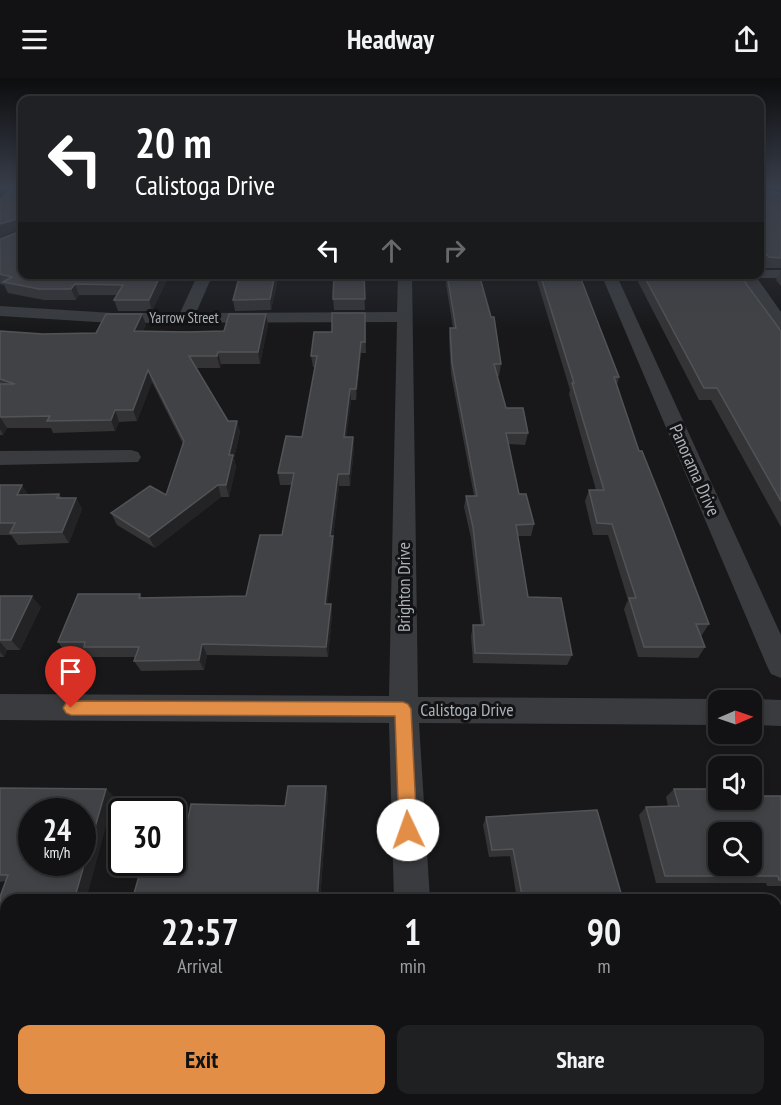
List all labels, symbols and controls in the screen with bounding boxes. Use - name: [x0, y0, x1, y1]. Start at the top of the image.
- text: Headway: [347, 22, 434, 56]
- icon: menu: [18, 23, 51, 56]
- icon: share: [730, 23, 763, 56]
- text: 20 m: [135, 115, 212, 170]
- icon: left: [36, 120, 114, 198]
- text: Calistoga Drive: [135, 168, 275, 202]
- icon: left: [312, 234, 345, 267]
- icon: ahead: [375, 234, 408, 267]
- icon: right: [438, 234, 471, 267]
- street label: Yarrow Street: [149, 308, 219, 327]
- street label: Panorama Drive: [665, 421, 725, 519]
- street label: Brighton Drive: [392, 542, 415, 632]
- pin: [45, 646, 96, 708]
- icon: arrive: [54, 655, 87, 688]
- north arrow: [708, 690, 762, 744]
- map controls: [708, 690, 762, 876]
- street label: Calistoga Drive: [420, 698, 514, 721]
- button: sound: [708, 756, 762, 810]
- speed limit sign: 30: [108, 798, 186, 876]
- position arrow: [376, 798, 440, 862]
- text: 24: [43, 810, 71, 849]
- button: search: [708, 822, 762, 876]
- text: km/h: [44, 843, 70, 862]
- text: 22:57: [161, 908, 239, 955]
- text: 1: [404, 908, 421, 955]
- text: 90: [587, 908, 621, 955]
- text: Arrival: [177, 953, 222, 979]
- text: min: [400, 953, 426, 979]
- text: m: [597, 953, 610, 979]
- button: Exit: [18, 1025, 385, 1094]
- button: Share: [397, 1025, 764, 1094]

